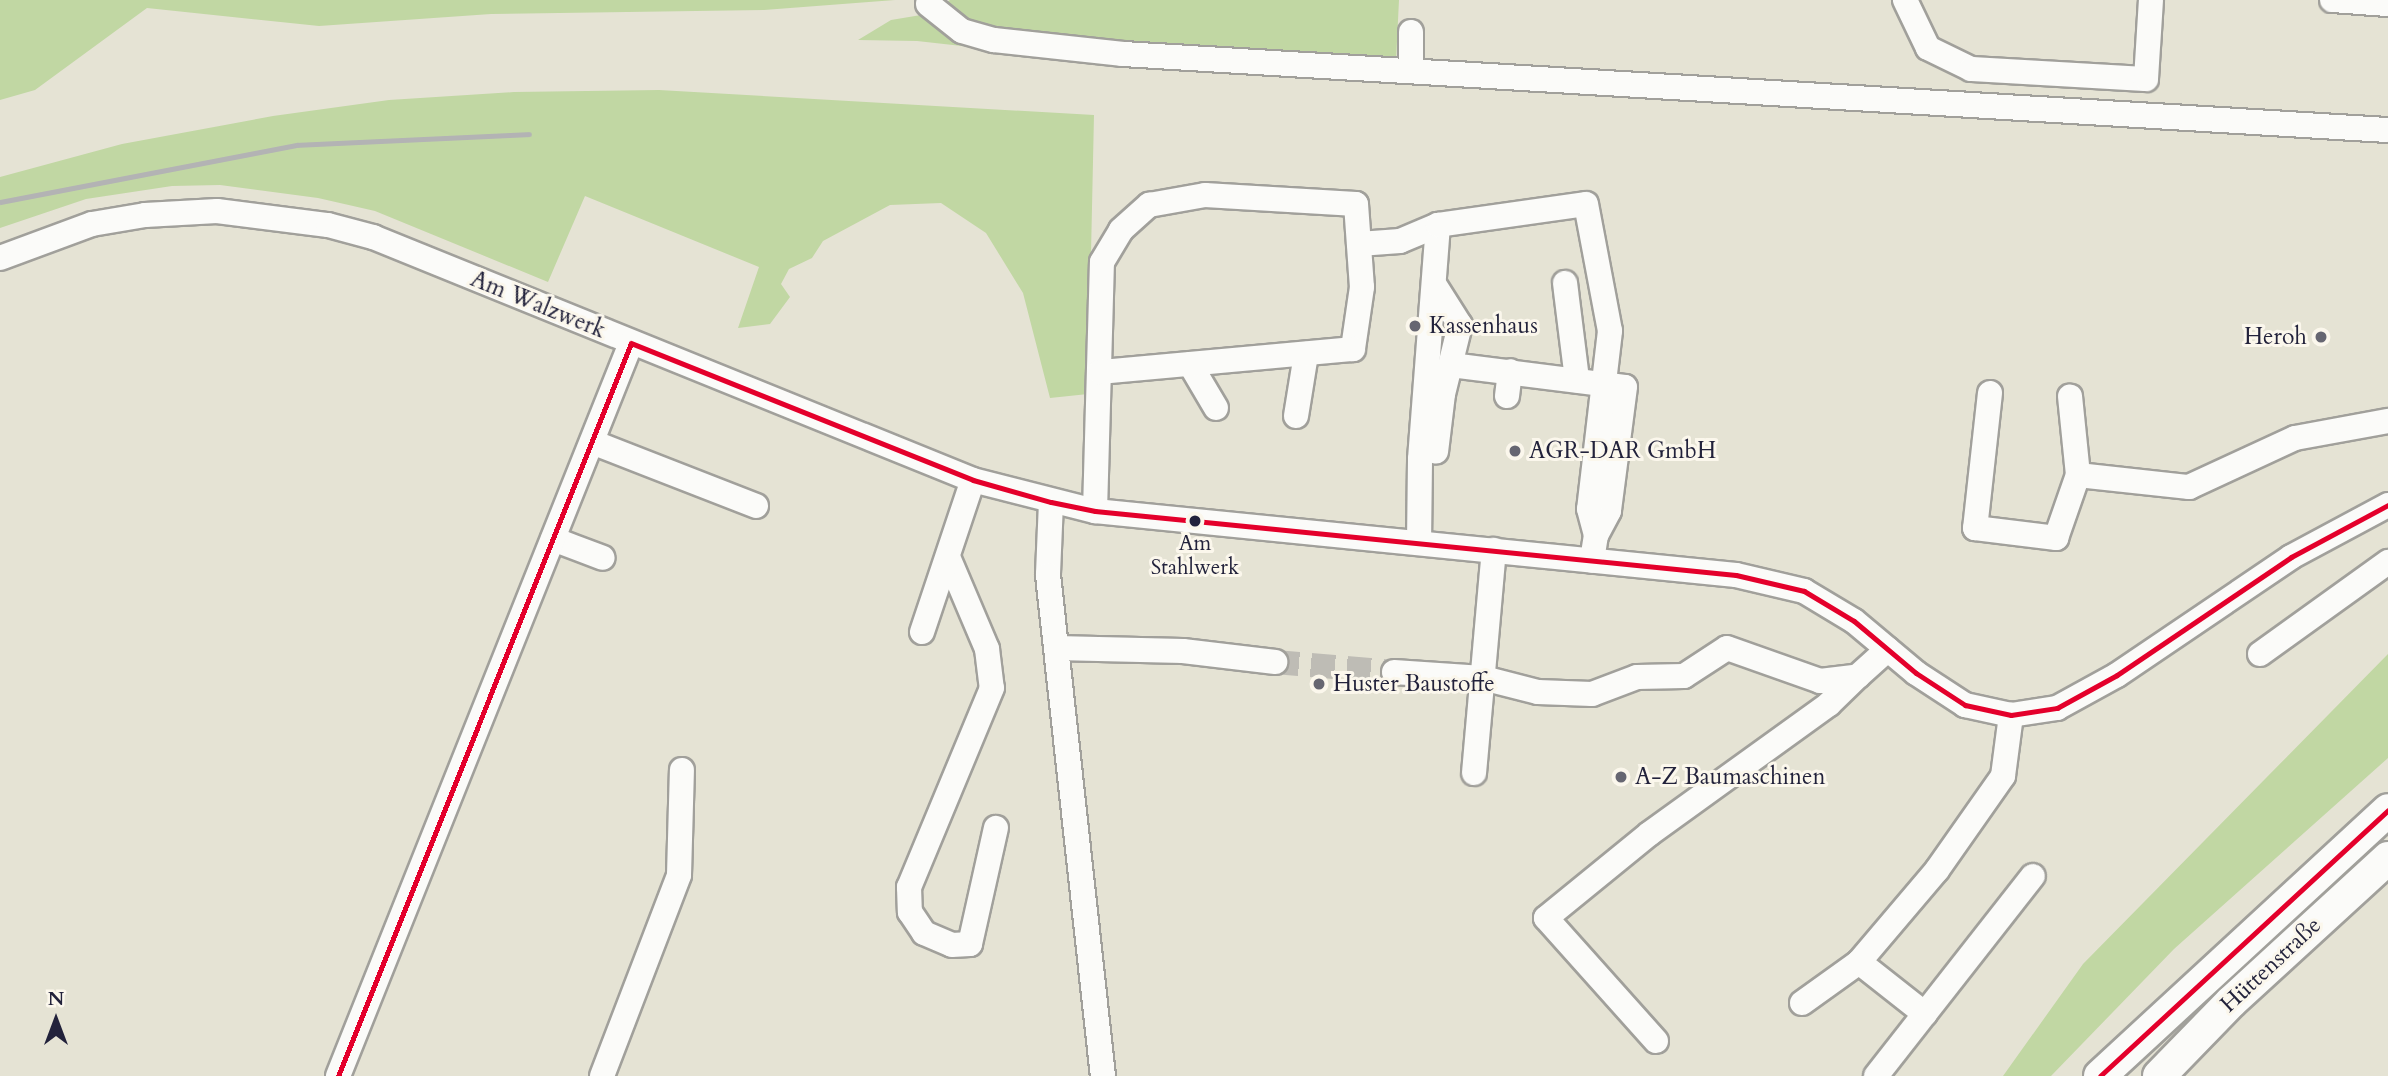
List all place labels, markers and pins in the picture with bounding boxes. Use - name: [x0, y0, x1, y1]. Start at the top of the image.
- place label: Kassenhaus: [1429, 312, 1538, 340]
- marker: Kassenhaus: [1407, 318, 1423, 334]
- place label: Heroh: [2244, 323, 2307, 351]
- marker: Heroh: [2313, 329, 2329, 345]
- place label: AGR-DAR GmbH: [1529, 437, 1716, 465]
- marker: AGR-DAR GmbH: [1507, 443, 1523, 459]
- marker: Am Stahlwerk: [1188, 514, 1202, 528]
- place label: Am Stahlwerk: [1151, 531, 1239, 581]
- place label: Huster Baustoffe: [1333, 670, 1495, 698]
- marker: Huster Baustoffe: [1311, 676, 1327, 692]
- place label: A-Z Baumaschinen: [1635, 763, 1826, 791]
- marker: A-Z Baumaschinen: [1613, 769, 1629, 785]

